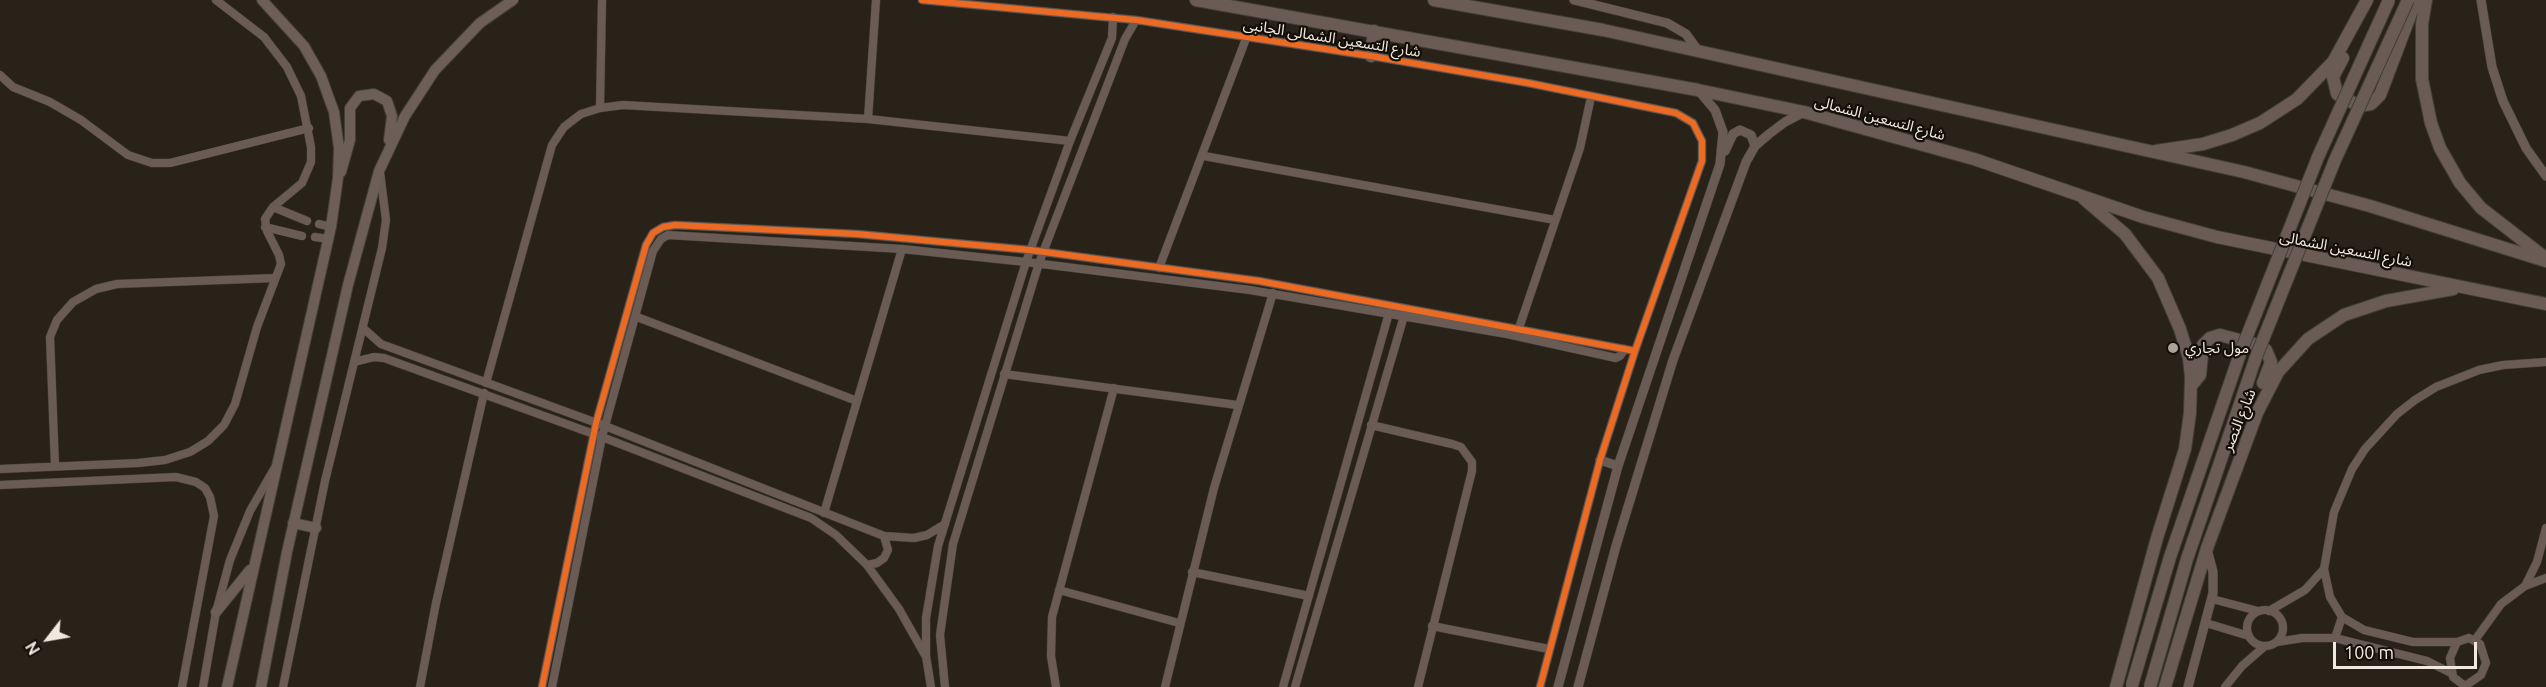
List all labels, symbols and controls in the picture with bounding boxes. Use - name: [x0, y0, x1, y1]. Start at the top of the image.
- street label: شارع التسعين الشمالى الجانبى: [1242, 15, 1422, 61]
- street label: شارع التسعين الشمالى: [1813, 92, 1947, 144]
- street label: شارع التسعين الشمالى: [2278, 227, 2414, 271]
- place label: مول تجاري: [2185, 339, 2249, 357]
- marker: مول تجاري: [2166, 341, 2180, 355]
- street label: شارع النصر: [2218, 386, 2260, 454]
- north arrow: [18, 609, 78, 669]
- scale bar: [2336, 630, 2480, 668]
- text: N: [22, 639, 43, 658]
- text: 100 m: [2344, 642, 2394, 662]

